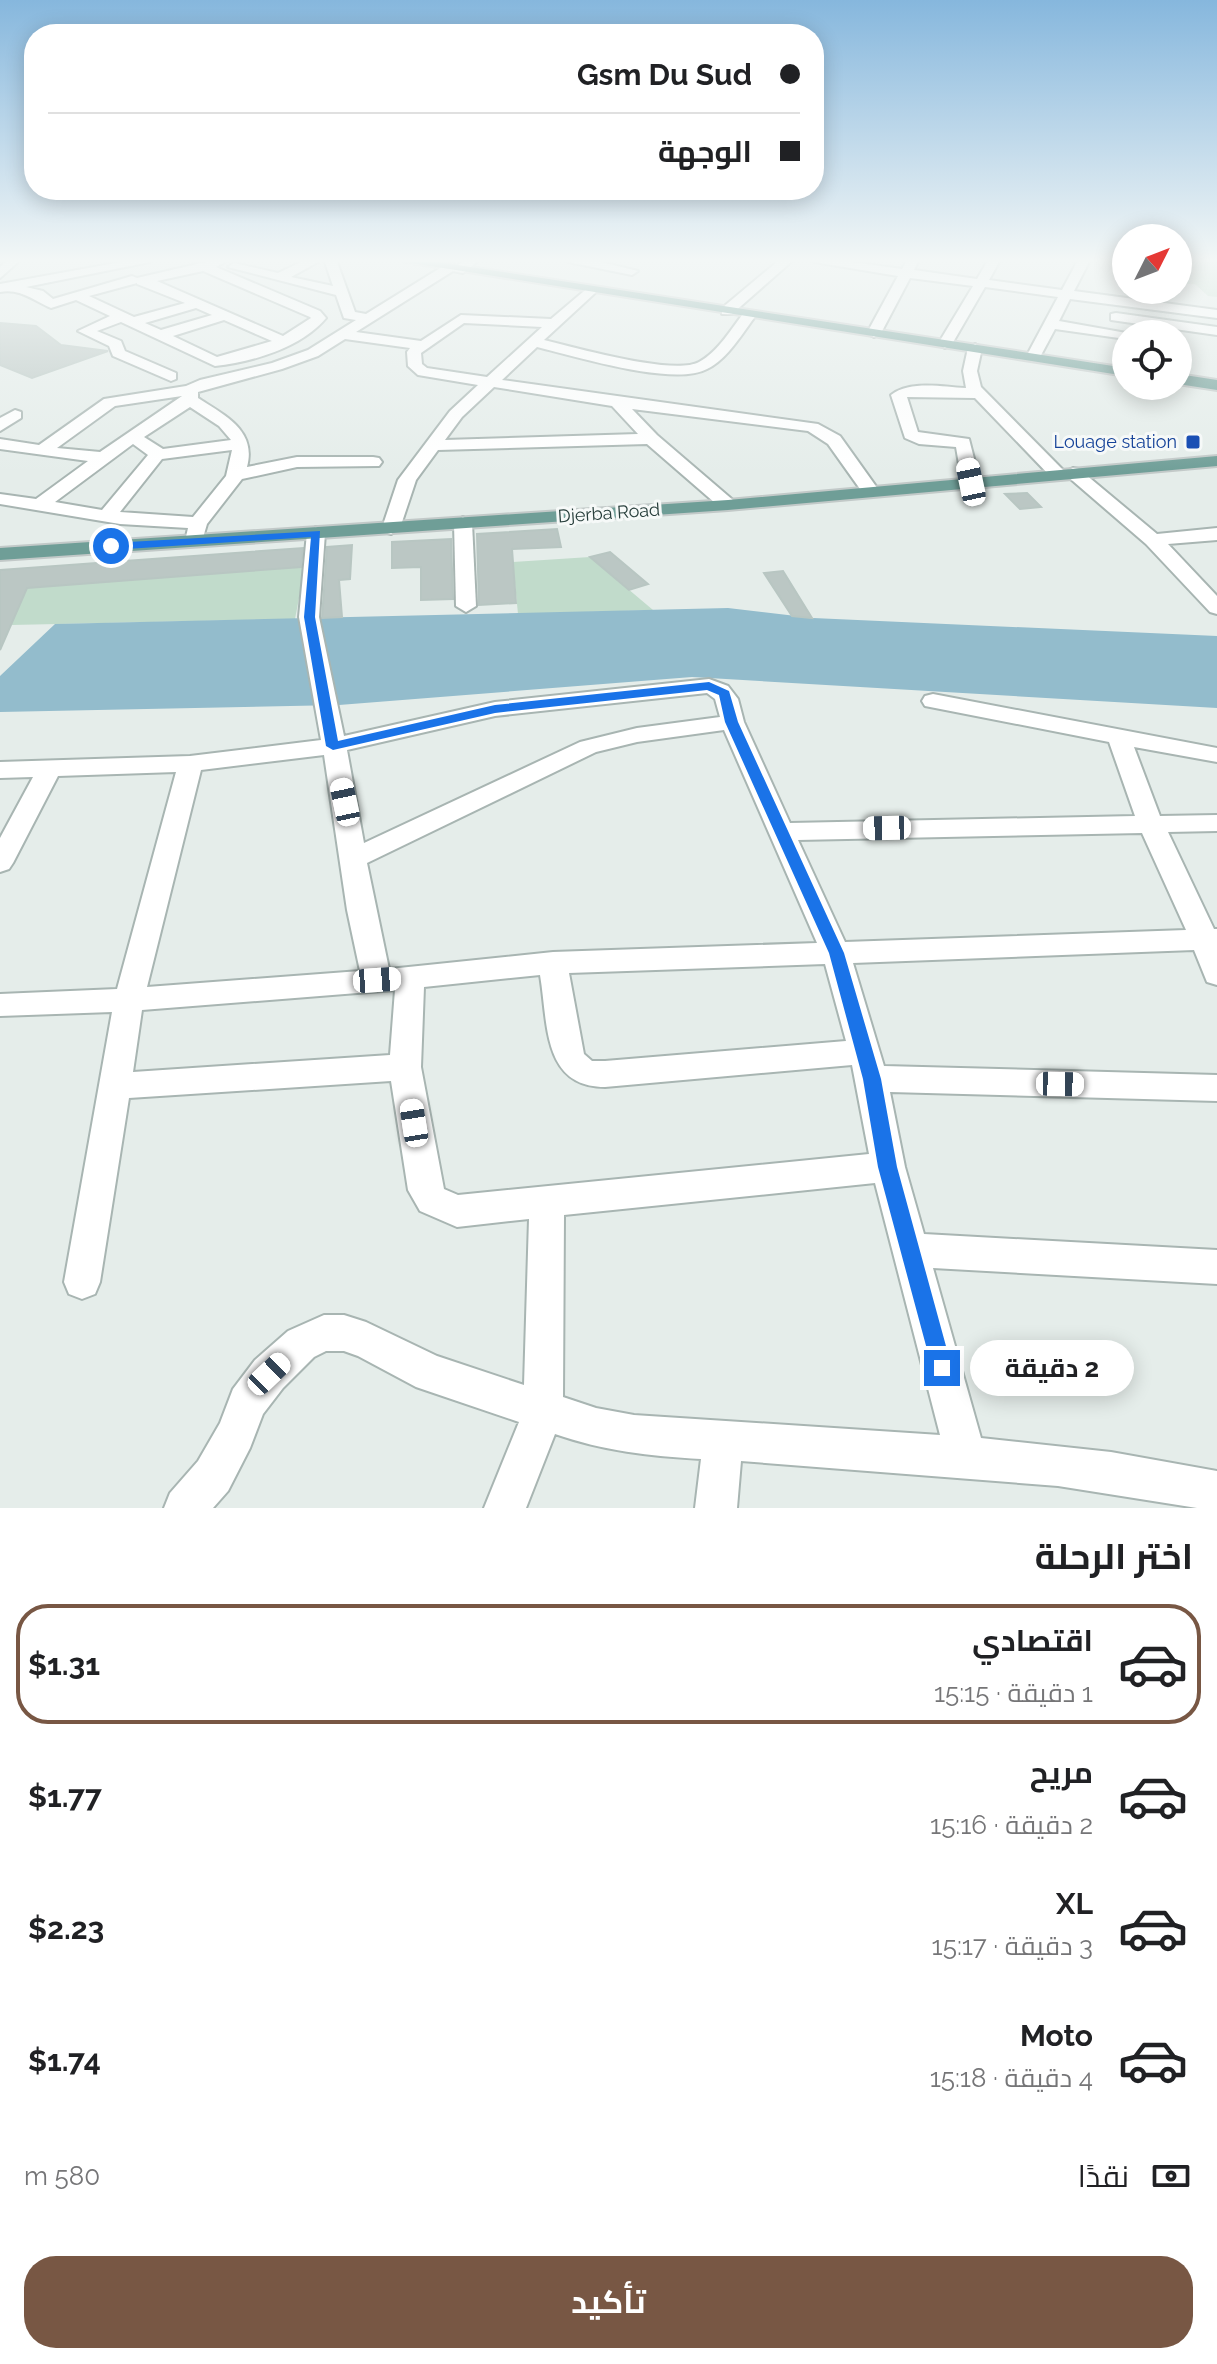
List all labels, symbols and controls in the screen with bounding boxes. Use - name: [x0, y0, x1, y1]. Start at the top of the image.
- text: Gsm Du Sud: [577, 57, 752, 92]
- text: الوجهة: [658, 134, 752, 169]
- north arrow: [1112, 224, 1192, 304]
- map controls: [1112, 224, 1192, 400]
- button: locate: [1112, 320, 1192, 400]
- place label: Louage station: [1054, 431, 1177, 452]
- marker: Louage station: [1184, 433, 1202, 451]
- car: [954, 456, 988, 508]
- street label: Djerba Road: [557, 498, 661, 527]
- route start: [93, 528, 129, 564]
- car: [328, 776, 362, 828]
- car: [863, 816, 911, 840]
- car: [352, 966, 402, 994]
- car: [1036, 1072, 1084, 1096]
- car: [398, 1097, 430, 1149]
- callout: 2 دقيقة: [970, 1340, 1134, 1396]
- car: [243, 1349, 295, 1399]
- route end: [924, 1350, 960, 1386]
- text: 2 دقيقة: [1005, 1353, 1099, 1383]
- text: اختر الرحلة: [1035, 1535, 1193, 1577]
- text: اقتصادي: [972, 1623, 1093, 1658]
- icon: car: [1117, 1628, 1189, 1700]
- text: $1.31: [28, 1647, 100, 1682]
- text: 1 دقيقة · 15:15: [934, 1678, 1093, 1708]
- text: مريح: [1030, 1755, 1093, 1790]
- icon: car: [1117, 1760, 1189, 1832]
- text: $1.77: [28, 1779, 102, 1814]
- text: 2 دقيقة · 15:16: [930, 1810, 1093, 1840]
- text: XL: [1056, 1886, 1093, 1921]
- icon: car: [1117, 1892, 1189, 1964]
- text: $2.23: [28, 1911, 104, 1946]
- text: 3 دقيقة · 15:17: [932, 1931, 1093, 1961]
- text: Moto: [1020, 2018, 1093, 2053]
- icon: car: [1117, 2024, 1189, 2096]
- text: $1.74: [28, 2043, 101, 2078]
- text: 4 دقيقة · 15:18: [930, 2063, 1093, 2093]
- icon: cash: [1149, 2154, 1193, 2198]
- text: نقدًا: [1078, 2159, 1129, 2194]
- text: 580 m: [24, 2161, 100, 2191]
- button: تأكيد: [24, 2256, 1193, 2348]

